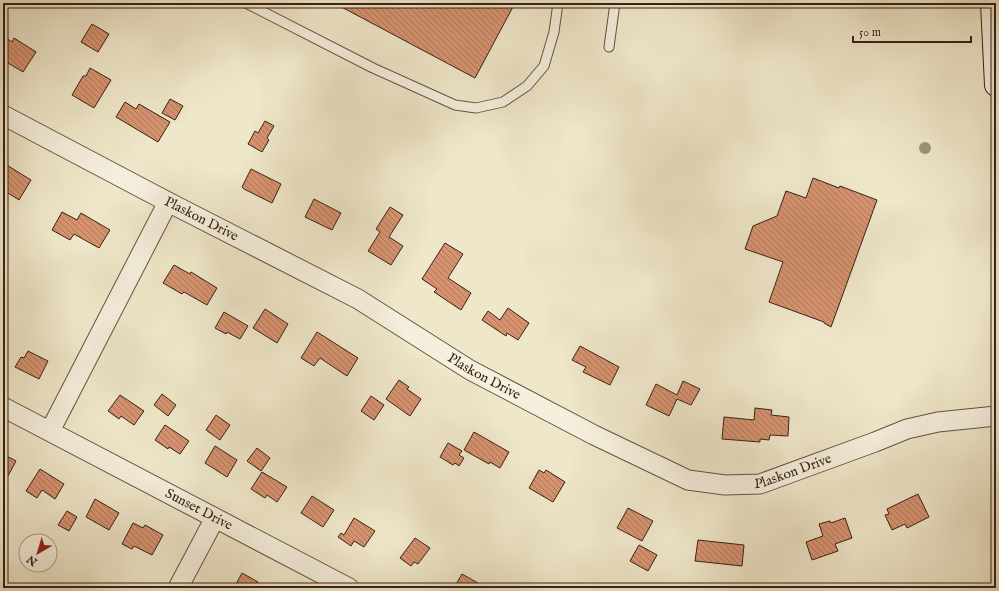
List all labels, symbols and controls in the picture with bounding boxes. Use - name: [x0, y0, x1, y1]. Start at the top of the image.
- scale bar: [853, 18, 971, 44]
- text: 50 m: [859, 25, 881, 40]
- street label: Plaskon Drive: [161, 193, 242, 246]
- street label: Plaskon Drive: [444, 349, 524, 404]
- street label: Plaskon Drive: [754, 449, 834, 493]
- street label: Sunset Drive: [162, 484, 236, 535]
- north arrow: [18, 533, 58, 573]
- text: N: [24, 551, 41, 569]

